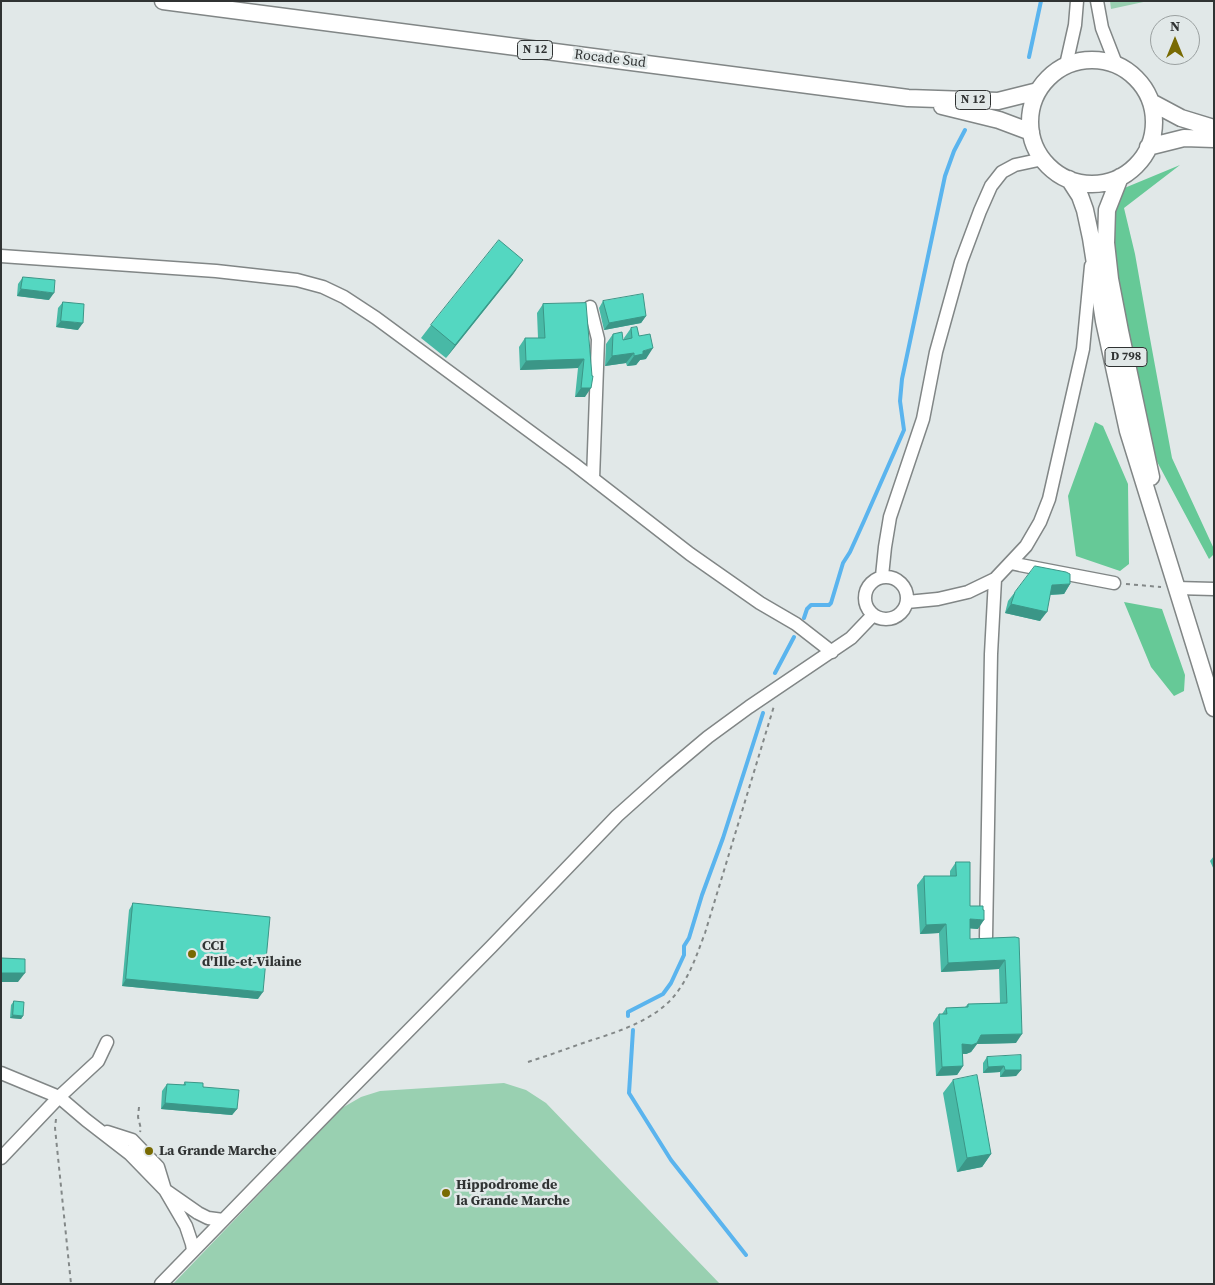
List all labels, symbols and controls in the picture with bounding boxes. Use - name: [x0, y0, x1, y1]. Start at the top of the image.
- north arrow: [1150, 15, 1200, 65]
- text: N: [1170, 16, 1180, 36]
- road number: N 12: [518, 40, 552, 60]
- street label: Rocade Sud: [573, 46, 647, 72]
- road number: N 12: [956, 90, 990, 110]
- road number: D 798: [1105, 348, 1147, 367]
- place label: CCI d'Ille-et-Vilaine: [202, 938, 302, 970]
- marker: CCI d'Ille-et-Vilaine: [186, 948, 198, 960]
- place label: La Grande Marche: [159, 1143, 277, 1159]
- marker: La Grande Marche: [143, 1145, 155, 1157]
- place label: Hippodrome de la Grande Marche: [456, 1177, 570, 1210]
- marker: Hippodrome de la Grande Marche: [440, 1187, 452, 1199]

